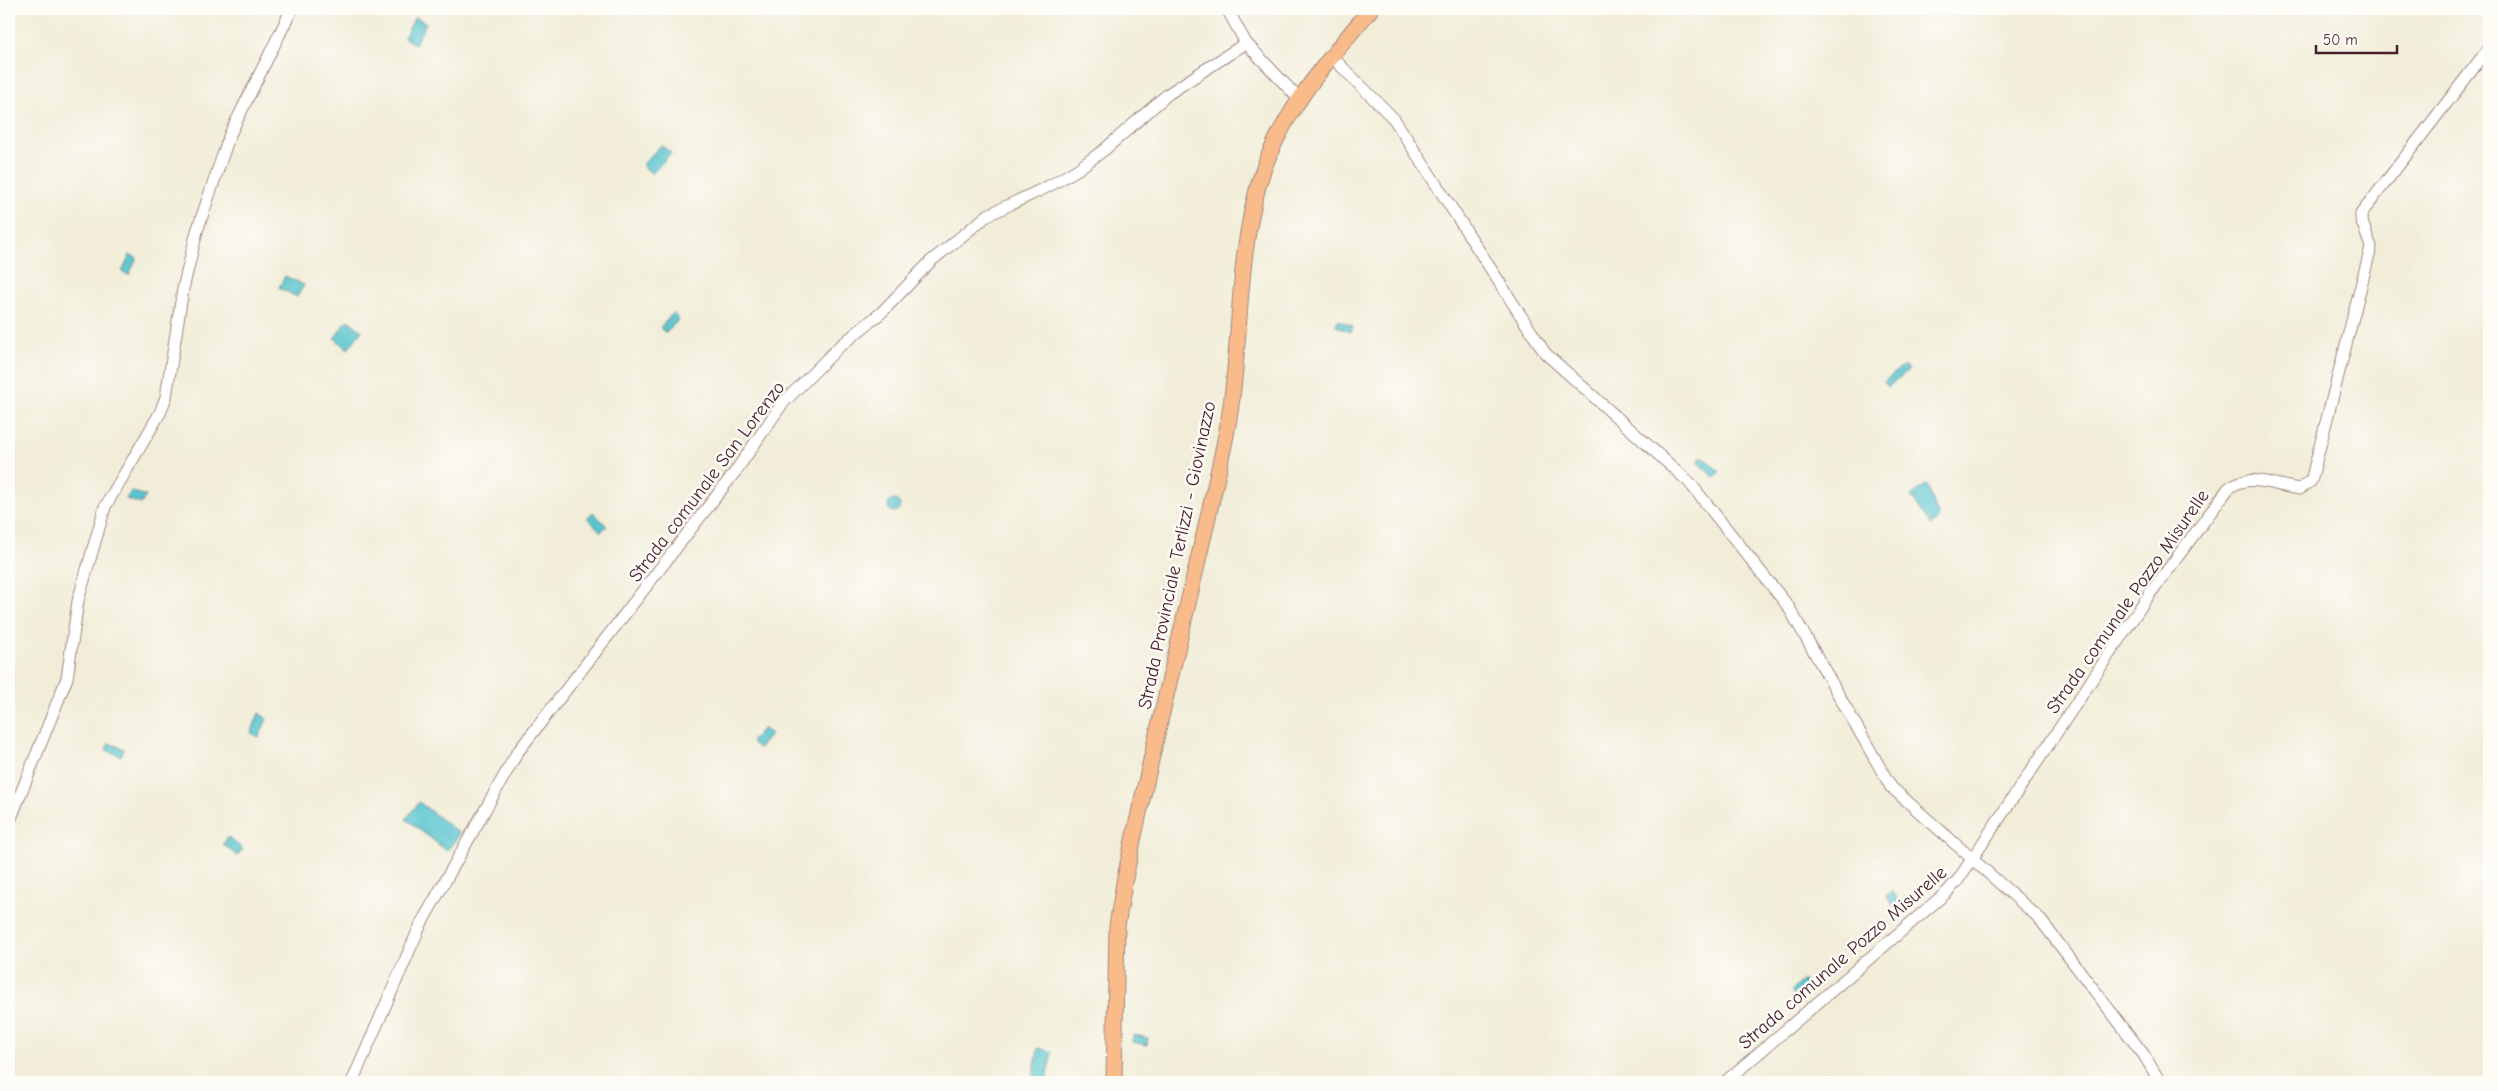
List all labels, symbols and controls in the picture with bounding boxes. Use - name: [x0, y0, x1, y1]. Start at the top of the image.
- scale bar: [2316, 22, 2397, 54]
- text: 50 m: [2323, 31, 2358, 49]
- street label: Strada comunale San Lorenzo: [624, 377, 789, 586]
- street label: Strada Provinciale Terlizzi - Giovinazzo: [1134, 399, 1220, 711]
- street label: Strada comunale Pozzo Misurelle: [2042, 485, 2214, 718]
- street label: Strada comunale Pozzo Misurelle: [1734, 861, 1951, 1054]

